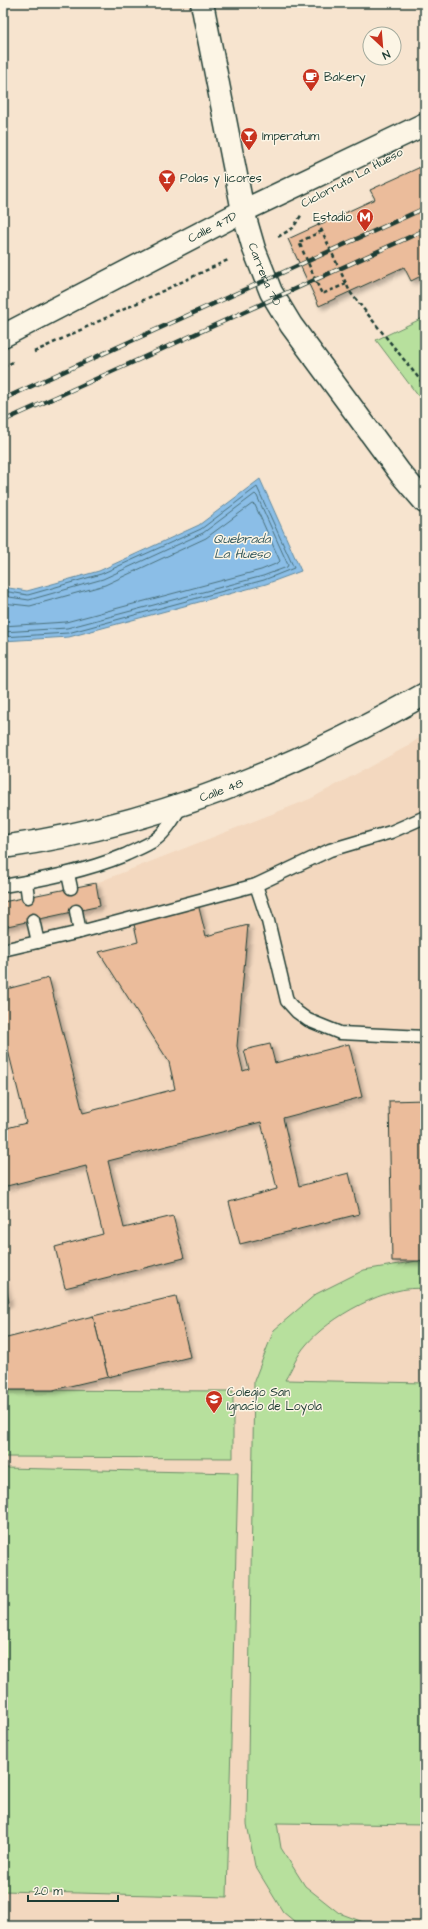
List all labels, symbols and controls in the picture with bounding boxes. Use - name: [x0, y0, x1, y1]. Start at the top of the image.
- north arrow: [362, 26, 402, 66]
- text: N: [380, 46, 393, 63]
- cafe icon: Bakery: [301, 67, 321, 92]
- place label: Bakery: [324, 69, 366, 87]
- bar icon: Imperatum: [239, 126, 259, 151]
- place label: Imperatum: [262, 128, 320, 145]
- street label: Ciclorruta La Hueso: [298, 144, 406, 212]
- bar icon: Polas y licores: [157, 168, 177, 193]
- place label: Polas y licores: [180, 170, 262, 188]
- street label: Calle 47D: [185, 207, 240, 247]
- metro station icon: Estadio: [355, 207, 375, 232]
- place label: Estadio: [313, 209, 352, 226]
- street label: Carrera 70: [244, 241, 286, 309]
- water label: Quebrada La Hueso: [213, 530, 272, 563]
- street label: Calle 48: [197, 774, 246, 806]
- place label: Colegio San Ignacio de Loyola: [227, 1384, 322, 1416]
- school or university icon: Colegio San Ignacio de Loyola: [204, 1389, 224, 1414]
- scale bar: [28, 1877, 118, 1903]
- text: 20 m: [34, 1883, 63, 1900]

